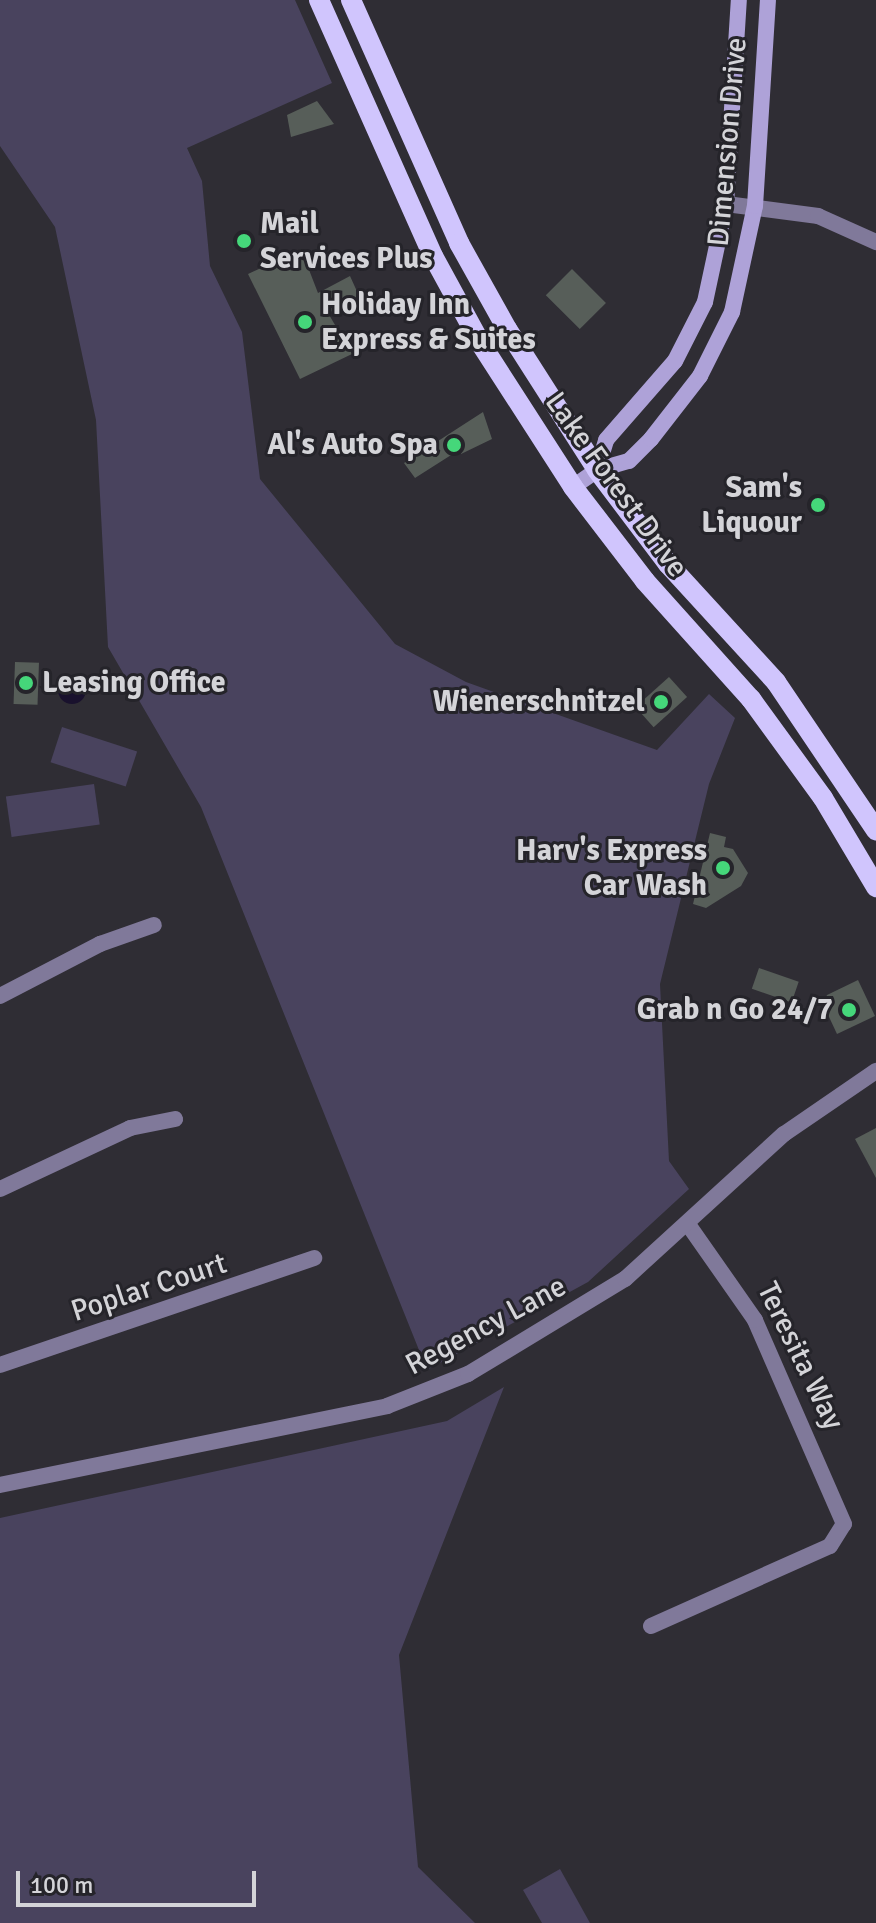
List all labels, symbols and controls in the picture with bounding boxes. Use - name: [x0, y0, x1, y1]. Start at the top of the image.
- street label: Dimension Drive: [701, 36, 755, 248]
- place label: Mail Services Plus: [260, 206, 433, 276]
- marker: Mail Services Plus: [235, 232, 253, 250]
- place label: Holiday Inn Express & Suites: [321, 287, 536, 358]
- marker: Holiday Inn Express & Suites: [296, 313, 314, 331]
- street label: Lake Forest Drive: [537, 385, 695, 585]
- place label: Al's Auto Spa: [267, 427, 438, 463]
- marker: Al's Auto Spa: [445, 436, 463, 454]
- place label: Sam's Liquour: [701, 470, 802, 540]
- marker: Sam's Liquour: [809, 496, 827, 514]
- place label: Leasing Office: [42, 665, 226, 701]
- marker: Leasing Office: [17, 674, 35, 692]
- place label: Wienerschnitzel: [433, 684, 645, 720]
- marker: Wienerschnitzel: [652, 693, 670, 711]
- place label: Harv's Express Car Wash: [516, 833, 707, 904]
- marker: Harv's Express Car Wash: [714, 859, 732, 877]
- place label: Grab n Go 24/7: [637, 992, 833, 1028]
- marker: Grab n Go 24/7: [840, 1001, 858, 1019]
- street label: Poplar Court: [67, 1246, 231, 1330]
- street label: Regency Lane: [400, 1269, 572, 1383]
- street label: Teresita Way: [749, 1276, 851, 1436]
- scale bar: [20, 1855, 260, 1905]
- text: 100 m: [30, 1870, 93, 1900]

